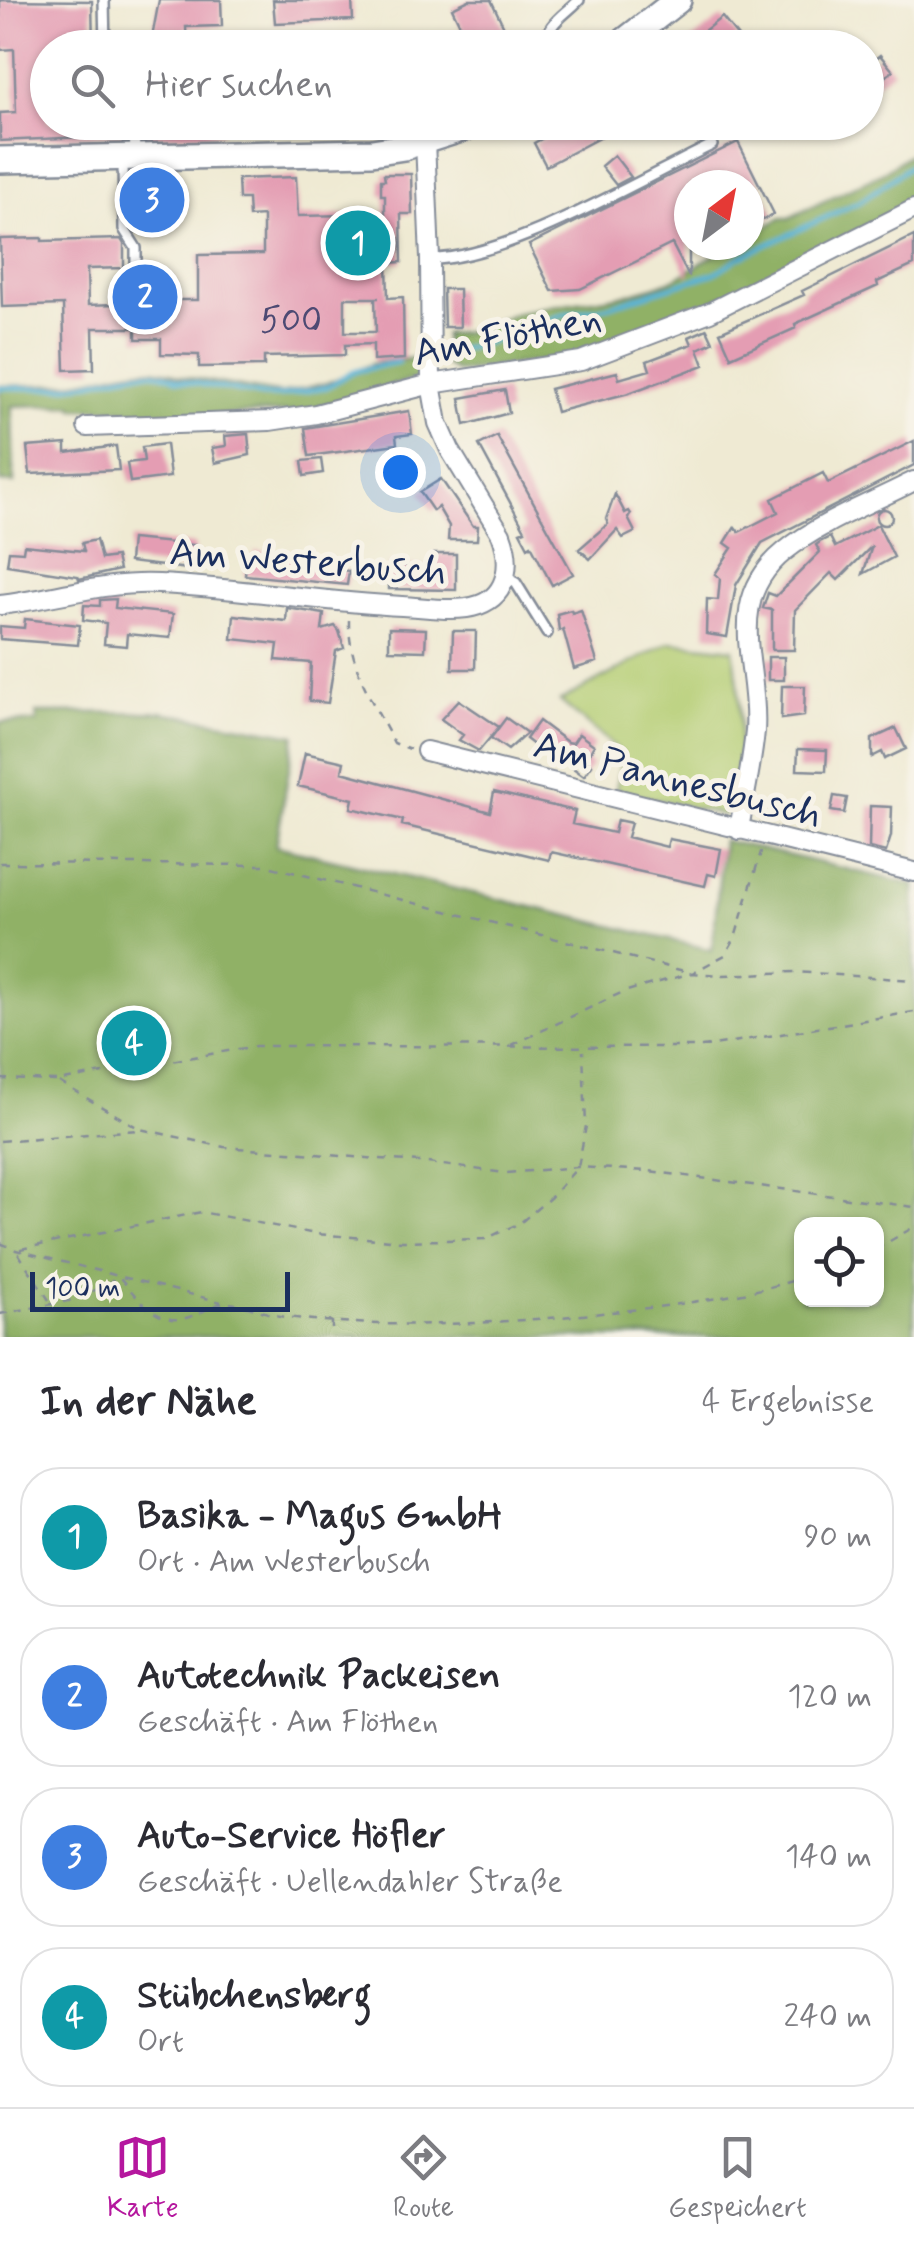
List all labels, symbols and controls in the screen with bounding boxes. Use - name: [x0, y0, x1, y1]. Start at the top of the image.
- search box: [30, 30, 884, 140]
- icon: search: [65, 58, 120, 113]
- text: Hier suchen: [145, 61, 333, 110]
- pin: 3: [120, 162, 184, 238]
- north arrow: [674, 170, 764, 260]
- pin: 1: [326, 206, 390, 280]
- pin: 2: [112, 260, 178, 334]
- street label: Am Flöthen: [409, 293, 606, 381]
- house number: 500: [260, 298, 322, 344]
- your location: [375, 447, 426, 498]
- street label: Am Westerbusch: [168, 527, 448, 599]
- street label: Am Pannesbusch: [528, 720, 827, 842]
- pin: 4: [102, 1006, 166, 1080]
- map controls: [794, 1217, 884, 1307]
- button: locate: [794, 1217, 884, 1307]
- scale bar: [30, 1267, 290, 1312]
- text: 100 m: [45, 1271, 120, 1308]
- text: In der Nähe: [40, 1375, 257, 1430]
- text: 4 Ergebnisse: [702, 1381, 874, 1423]
- text: Basika - Magus GmbH: [137, 1492, 502, 1541]
- text: 1: [67, 1516, 82, 1558]
- text: 90 m: [804, 1516, 872, 1558]
- text: Ort · Am Westerbusch: [137, 1541, 431, 1583]
- text: Autotechnik Packeisen: [137, 1652, 500, 1701]
- text: 2: [67, 1676, 82, 1718]
- text: 120 m: [787, 1676, 872, 1718]
- text: Geschäft · Am Flöthen: [137, 1701, 438, 1743]
- text: Auto-Service Höfler: [137, 1812, 446, 1861]
- text: 3: [67, 1836, 82, 1878]
- text: 140 m: [785, 1836, 872, 1878]
- text: Geschäft · Uellendahler Straße: [137, 1861, 563, 1903]
- text: Stübchensberg: [137, 1972, 372, 2021]
- text: 4: [65, 1996, 84, 2038]
- text: 240 m: [784, 1996, 872, 2038]
- text: Ort: [137, 2021, 184, 2063]
- tab: Karte: [107, 2130, 179, 2227]
- tab: Route: [393, 2130, 454, 2227]
- tab: Gespeichert: [668, 2130, 807, 2227]

